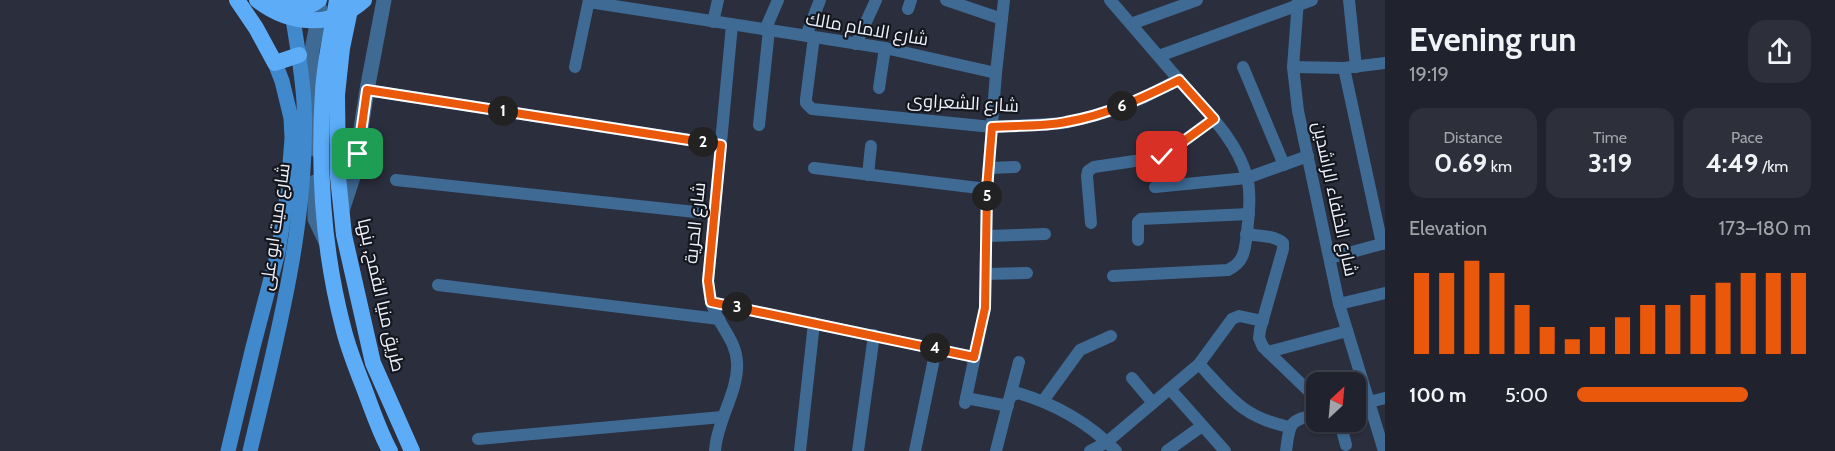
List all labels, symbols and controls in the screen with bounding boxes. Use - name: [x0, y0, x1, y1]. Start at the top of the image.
- street label: شارع الامام مالك: [804, 7, 930, 52]
- text: Evening run: [1409, 19, 1576, 59]
- button: share: [1748, 20, 1811, 83]
- text: 19:19: [1409, 62, 1449, 86]
- street label: شارع الشعراوى: [907, 89, 1019, 118]
- pin: 6: [1107, 91, 1137, 121]
- pin: 1: [488, 96, 518, 126]
- text: 6: [1118, 96, 1127, 115]
- text: 1: [500, 101, 506, 120]
- street label: شارع الخلفاء الراشدين: [1307, 120, 1362, 279]
- pin: 2: [688, 127, 718, 157]
- pin: [332, 128, 383, 179]
- text: Distance: [1444, 128, 1502, 147]
- text: Time: [1593, 128, 1627, 147]
- text: Pace: [1731, 128, 1763, 147]
- pin: [1136, 131, 1187, 182]
- text: 2: [699, 132, 707, 151]
- icon: arrive: [341, 137, 374, 170]
- icon: check: [1145, 140, 1178, 173]
- text: 0.69: [1434, 147, 1487, 179]
- text: 3:19: [1588, 147, 1632, 179]
- text: 4:49: [1706, 147, 1758, 179]
- text: km: [1487, 157, 1512, 176]
- text: /km: [1758, 157, 1788, 176]
- street label: شارع ميت ابو على: [255, 162, 296, 292]
- street label: شارع الحرية: [680, 181, 711, 265]
- pin: 5: [972, 181, 1002, 211]
- text: 5: [983, 186, 991, 205]
- street label: طريق منيا القمح, بنها: [352, 216, 409, 374]
- text: Elevation: [1409, 216, 1487, 240]
- text: 173–180 m: [1718, 216, 1811, 240]
- pin: 3: [722, 292, 752, 322]
- text: 3: [733, 297, 741, 316]
- pin: 4: [920, 333, 950, 363]
- text: 4: [930, 338, 940, 357]
- north arrow: [1306, 372, 1366, 432]
- map controls: [1306, 372, 1366, 432]
- text: 100 m: [1409, 383, 1467, 407]
- text: 5:00: [1505, 383, 1548, 407]

